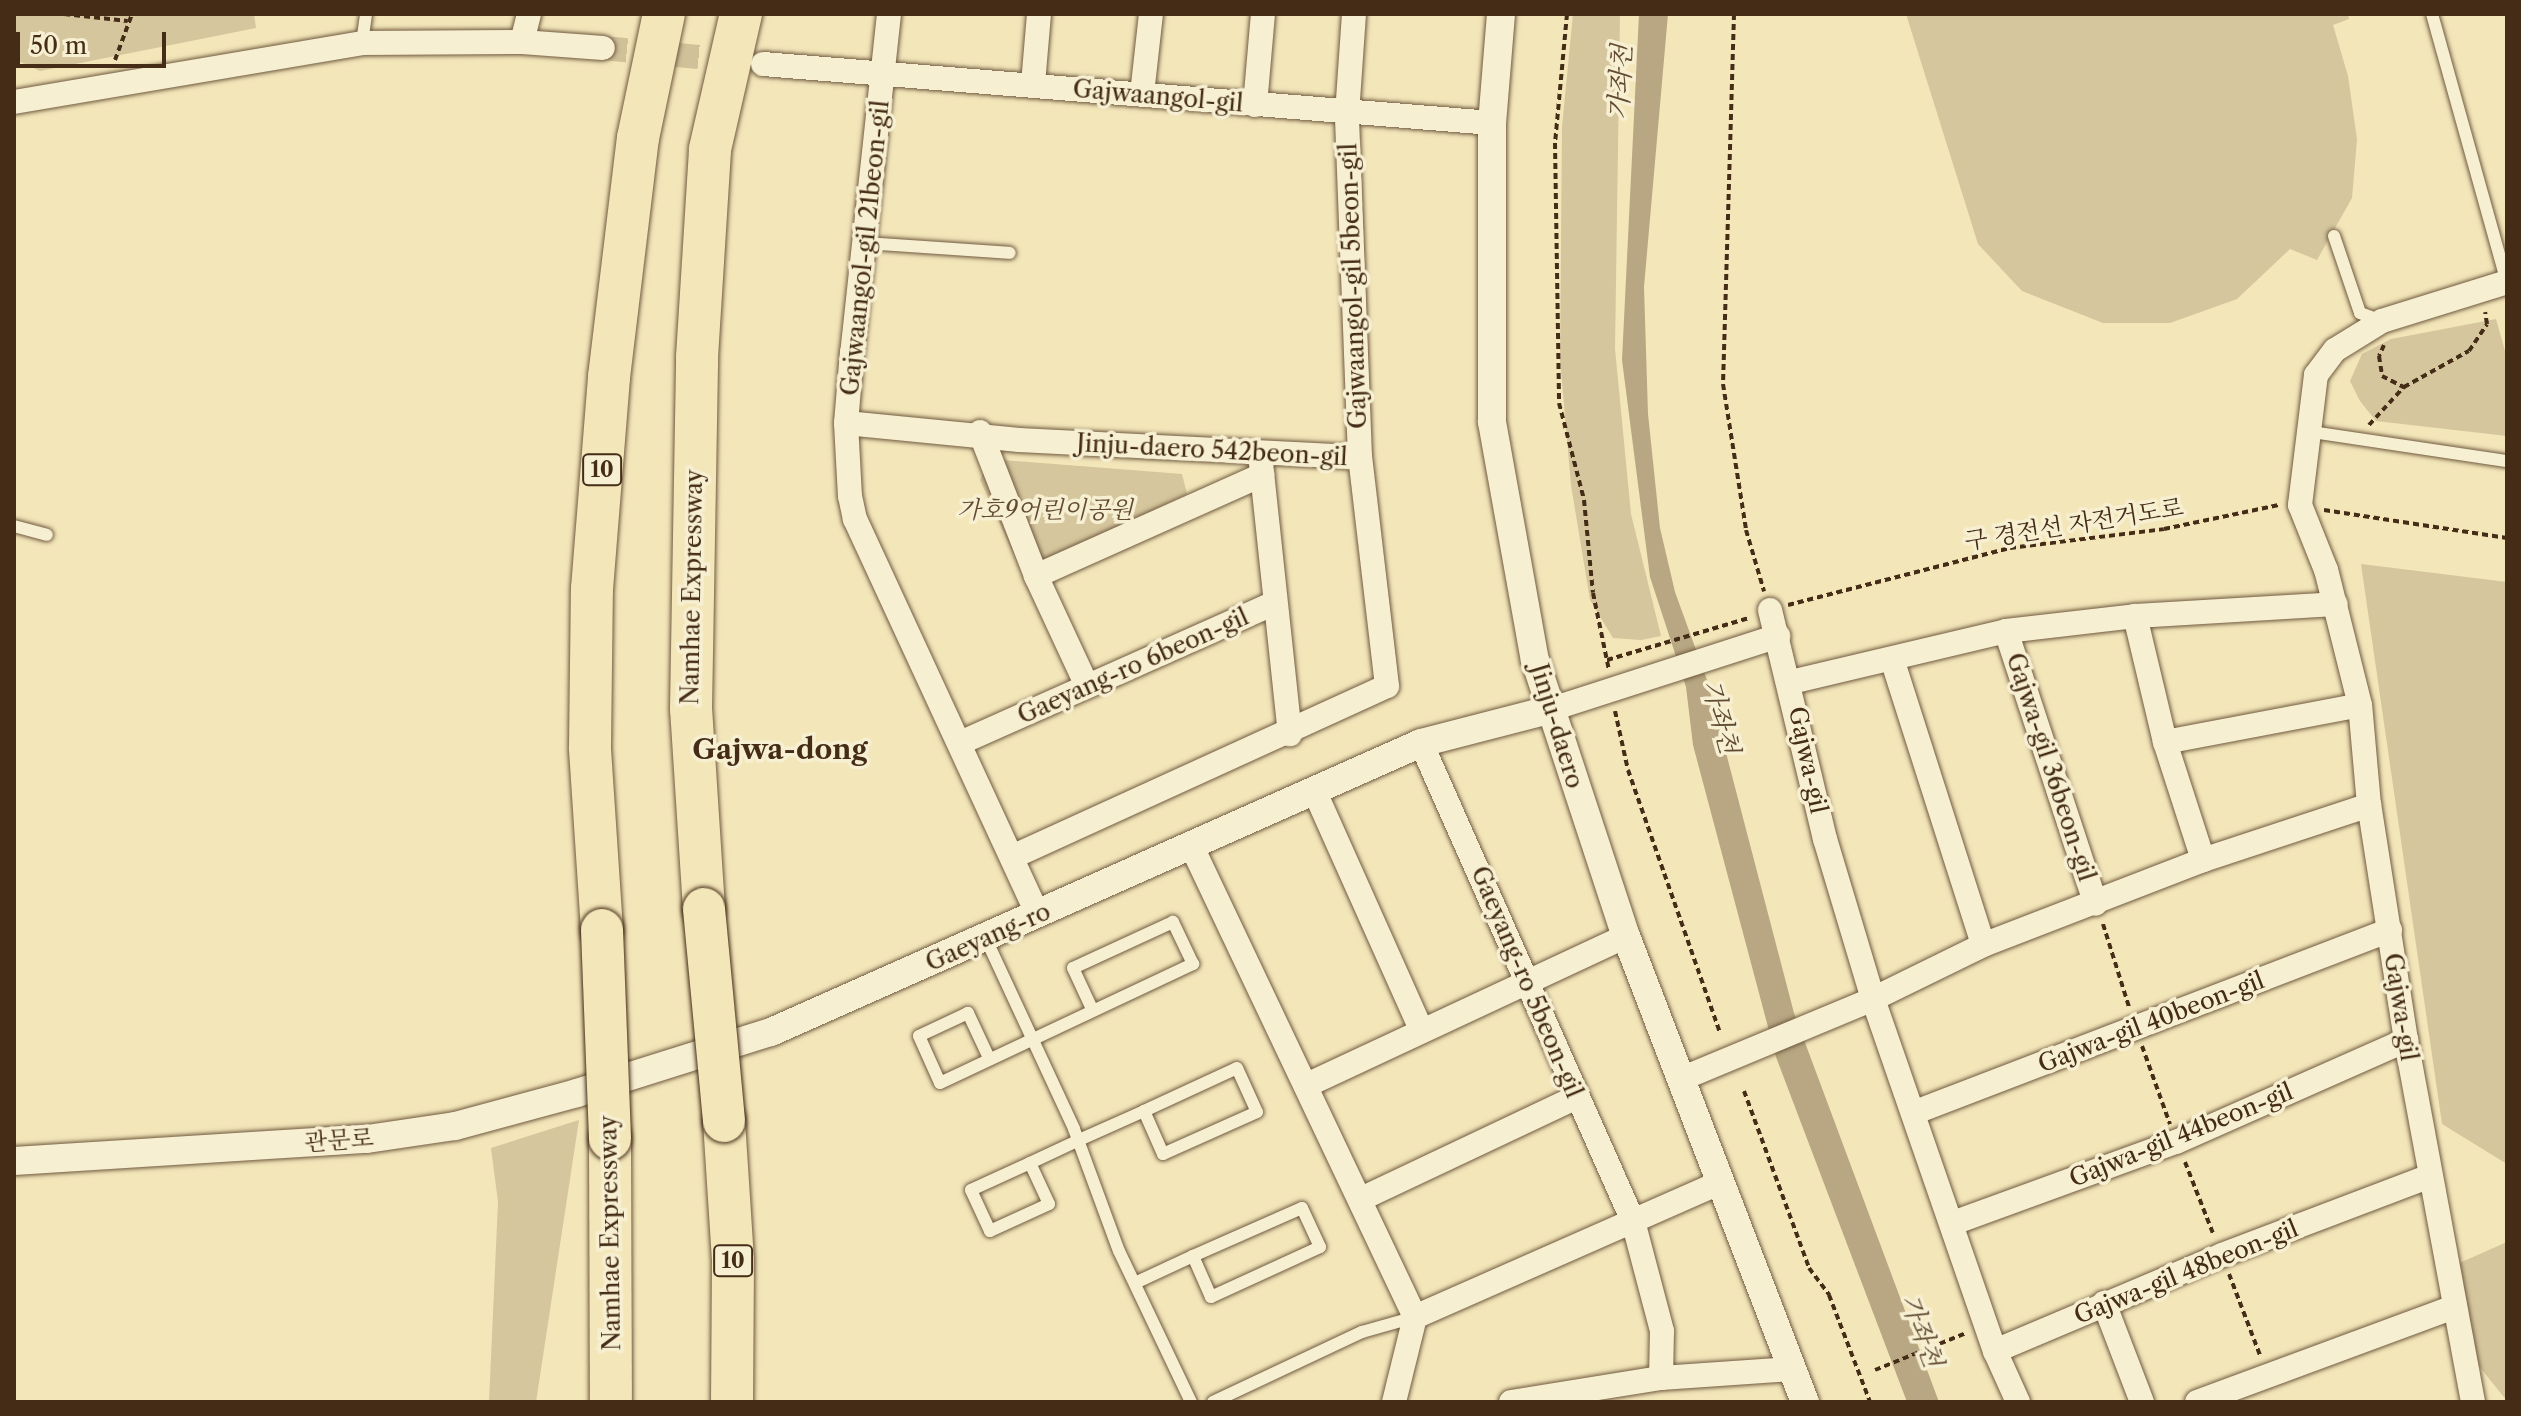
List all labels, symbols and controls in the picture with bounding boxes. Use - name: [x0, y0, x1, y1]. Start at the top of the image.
- scale bar: [20, 16, 170, 66]
- text: 50 m: [30, 31, 87, 60]
- water label: 가좌천: [1603, 44, 1639, 120]
- street label: Gajwaangol-gil: [1072, 74, 1244, 118]
- street label: Gajwaangol-gil 21beon-gil: [835, 99, 895, 397]
- street label: Gajwaangol-gil 5beon-gil: [1334, 143, 1372, 429]
- street label: Jinju-daero 542beon-gil: [1076, 429, 1348, 471]
- road number: 10: [582, 452, 622, 488]
- street label: Namhae Expressway: [676, 469, 708, 705]
- street label: 구 경전선 자전거도로: [1962, 492, 2186, 556]
- park label: 가호9어린이공원: [957, 496, 1133, 524]
- street label: Gaeyang-ro 6beon-gil: [1013, 602, 1253, 730]
- street label: Gajwa-gil 36beon-gil: [2001, 649, 2101, 885]
- street label: Jinju-daero: [1524, 660, 1590, 792]
- water label: 가좌천: [1695, 677, 1745, 757]
- street label: Gajwa-gil: [1783, 704, 1833, 816]
- district label: Gajwa-dong: [692, 732, 868, 766]
- street label: Gaeyang-ro 5beon-gil: [1465, 862, 1589, 1102]
- street label: Gaeyang-ro: [921, 897, 1055, 977]
- street label: Gajwa-gil: [2378, 951, 2424, 1063]
- street label: Gajwa-gil 40beon-gil: [2034, 966, 2268, 1078]
- street label: Gajwa-gil 44beon-gil: [2065, 1077, 2297, 1193]
- street label: Namhae Expressway: [594, 1115, 626, 1351]
- street label: 관문로: [303, 1123, 375, 1157]
- street label: Gajwa-gil 48beon-gil: [2070, 1214, 2302, 1330]
- road number: 10: [713, 1243, 753, 1279]
- water label: 가좌천: [1893, 1290, 1949, 1372]

